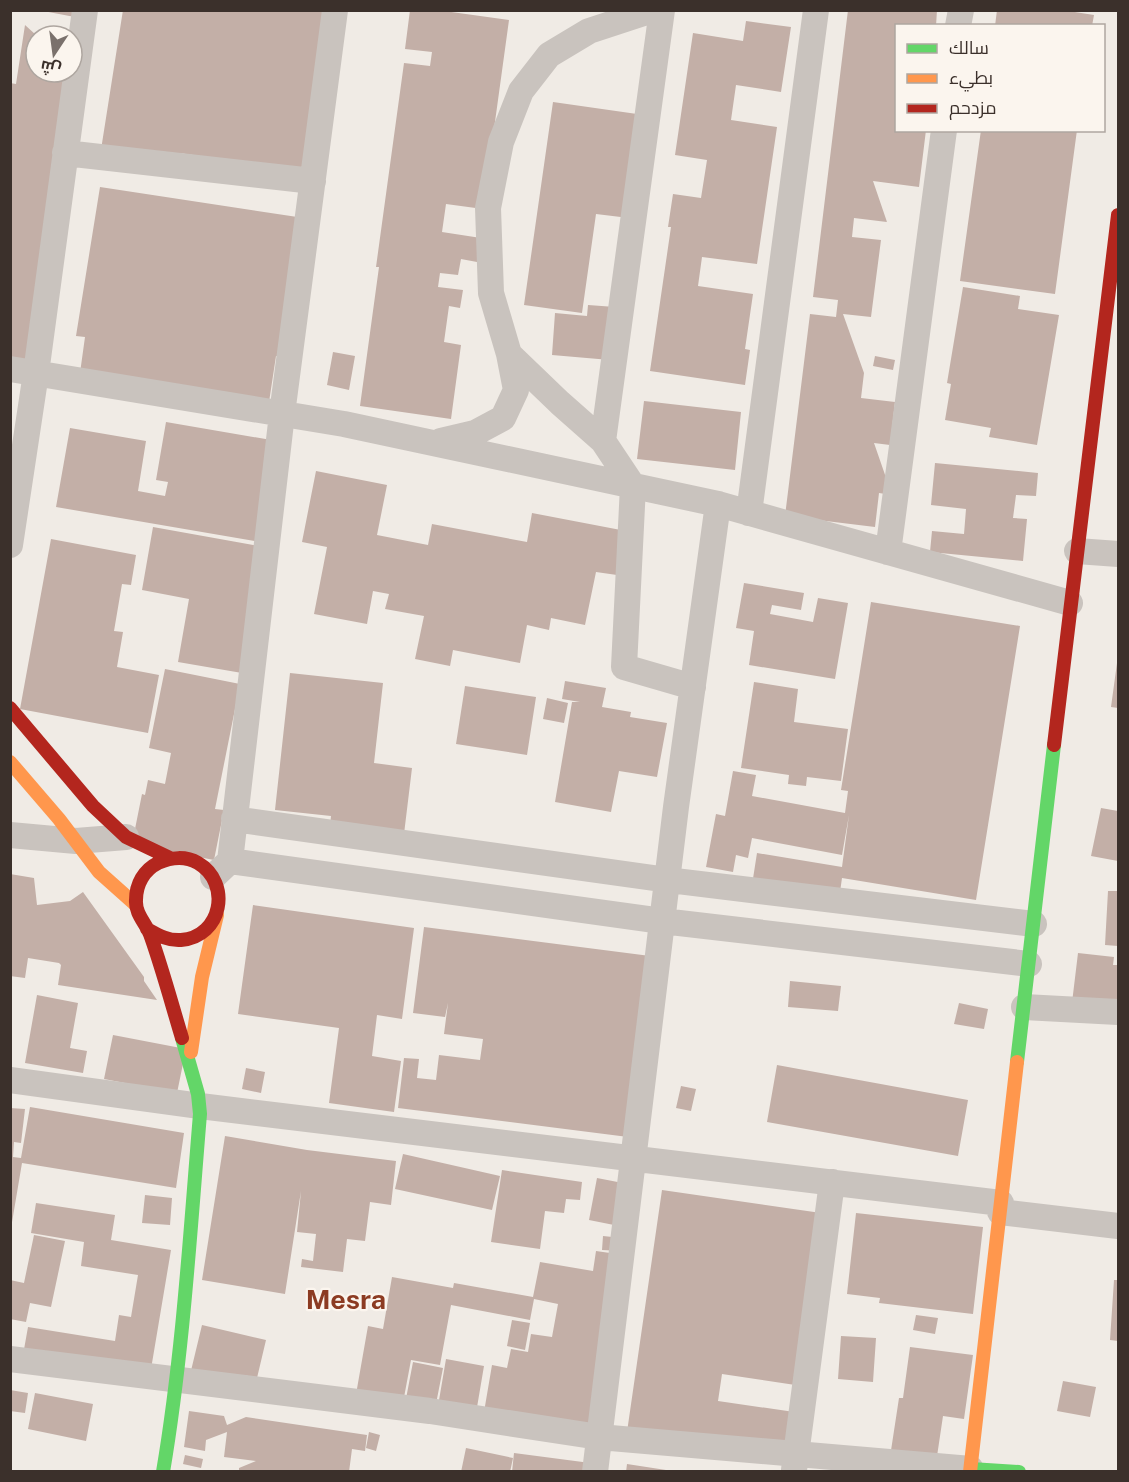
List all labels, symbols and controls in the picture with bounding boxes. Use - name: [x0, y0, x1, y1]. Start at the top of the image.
- north arrow: [24, 24, 84, 84]
- legend: [895, 24, 1105, 132]
- text: سالك: [949, 37, 989, 58]
- text: ش: [39, 57, 63, 80]
- text: بطيء: [949, 67, 993, 92]
- text: مزدحم: [949, 97, 997, 120]
- district label: Mesra: [306, 1283, 386, 1315]

